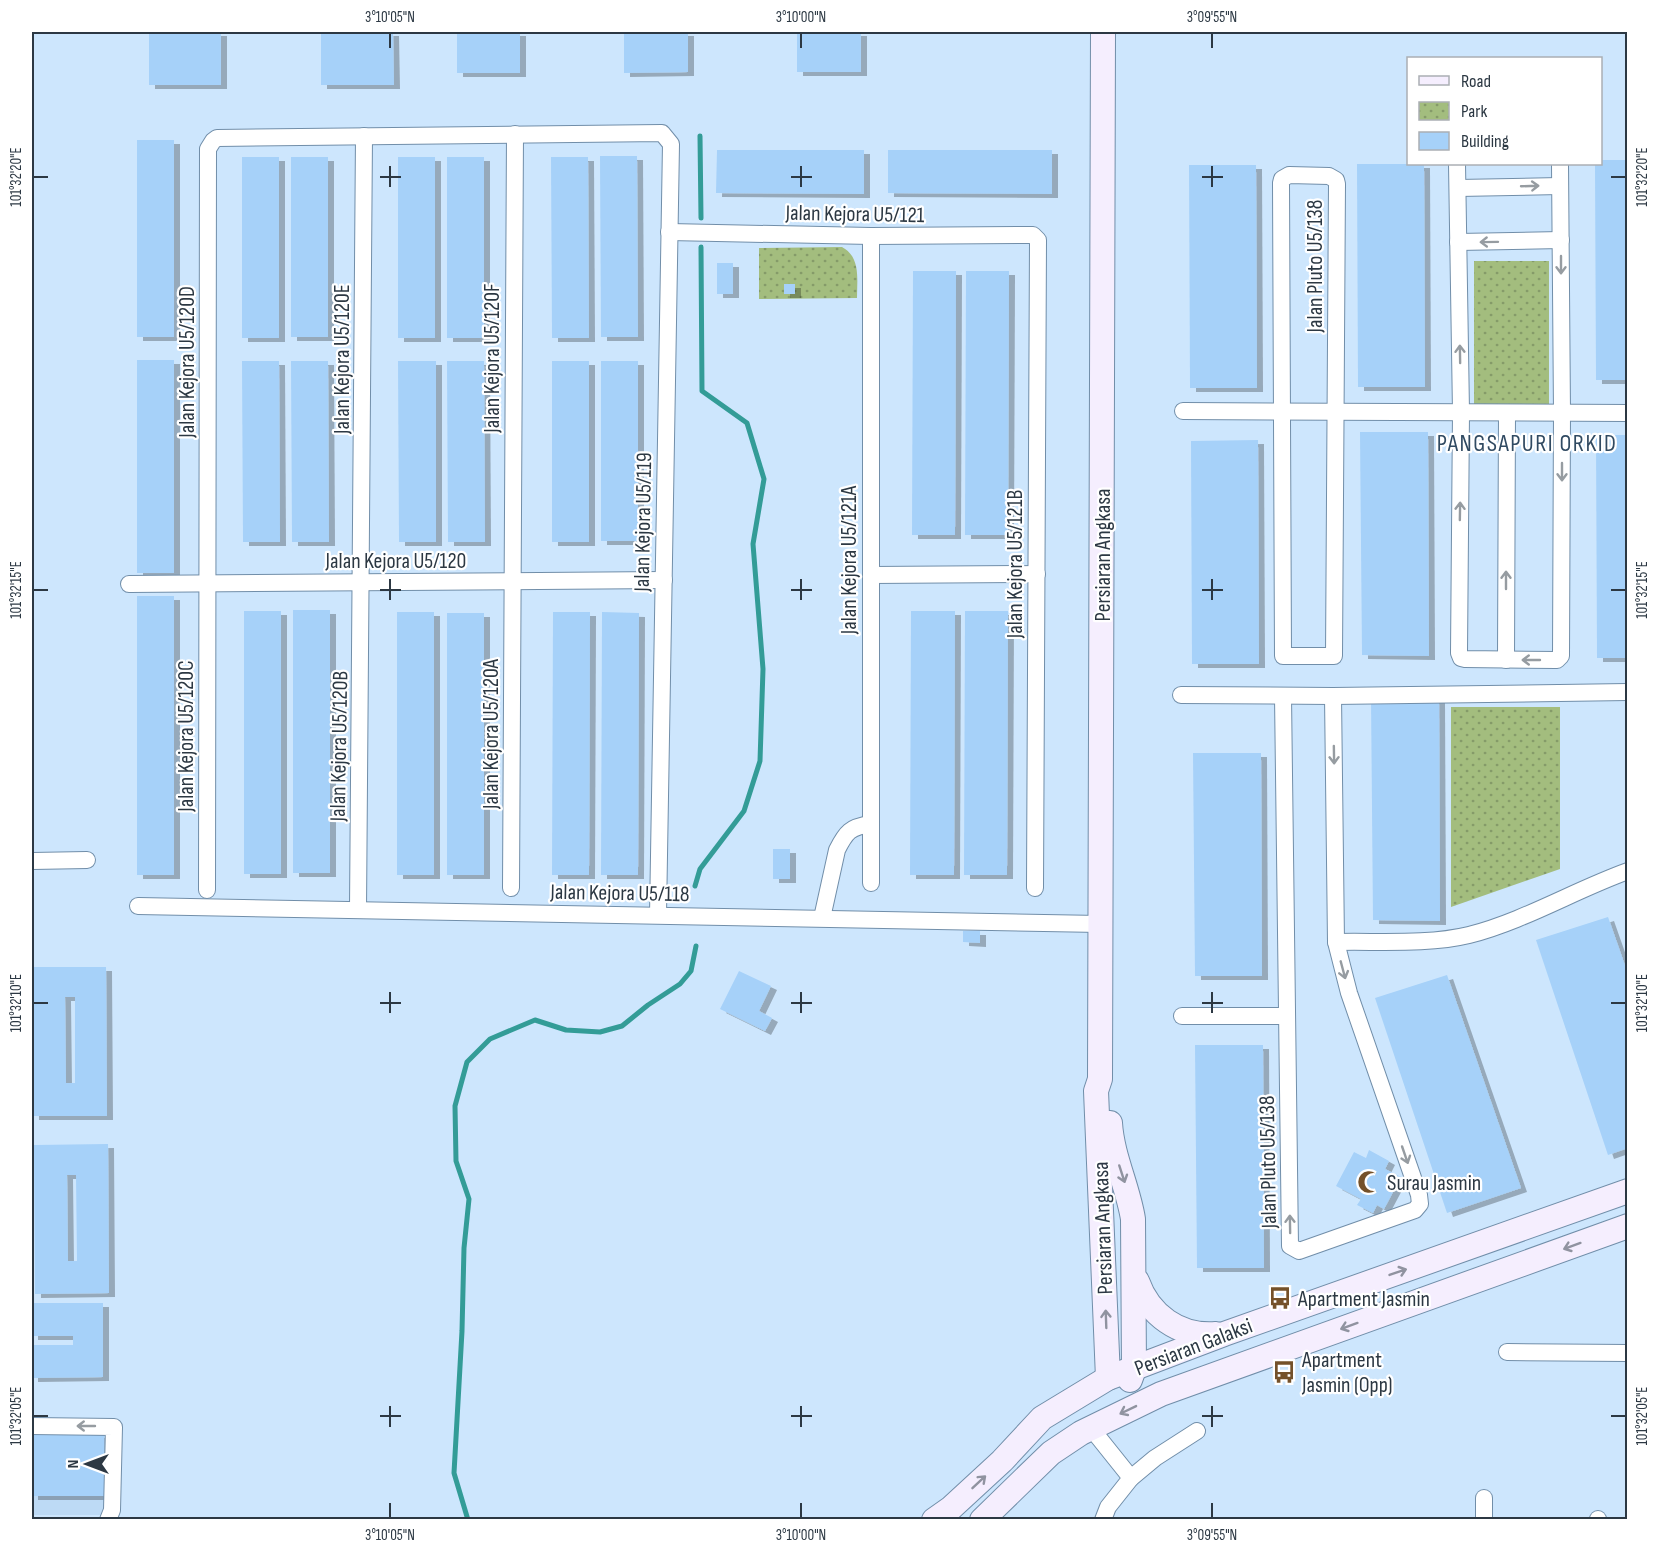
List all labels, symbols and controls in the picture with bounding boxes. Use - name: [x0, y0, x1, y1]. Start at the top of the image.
- text: 3°10'05"N: [365, 8, 415, 27]
- text: 3°10'00"N: [776, 8, 826, 27]
- text: 3°09'55"N: [1187, 8, 1237, 27]
- legend: [1407, 57, 1602, 165]
- text: Road: [1461, 71, 1491, 92]
- text: Park: [1461, 101, 1487, 122]
- text: Building: [1461, 131, 1509, 152]
- text: 101°32'20"E: [7, 147, 26, 207]
- text: 101°32'20"E: [1633, 147, 1652, 207]
- one-way arrow: [1519, 181, 1539, 192]
- street label: Jalan Kejora U5/121: [784, 200, 925, 229]
- street label: Jalan Pluto U5/138: [1302, 200, 1329, 333]
- one-way arrow: [1479, 236, 1499, 248]
- one-way arrow: [1555, 255, 1567, 275]
- street label: Jalan Kejora U5/120F: [479, 283, 506, 434]
- street label: Jalan Kejora U5/120E: [329, 284, 356, 435]
- street label: Jalan Kejora U5/120D: [174, 286, 201, 439]
- one-way arrow: [1455, 345, 1466, 364]
- district label: PANGSAPURI ORKID: [1437, 429, 1617, 458]
- street label: Jalan Kejora U5/119: [629, 452, 658, 593]
- one-way arrow: [1556, 461, 1568, 481]
- street label: Jalan Kejora U5/121A: [836, 485, 863, 635]
- street label: Persiaran Angkasa: [1090, 488, 1117, 622]
- street label: Jalan Kejora U5/121B: [1002, 490, 1029, 639]
- one-way arrow: [1454, 501, 1466, 521]
- street label: Jalan Kejora U5/120: [325, 548, 466, 575]
- text: 101°32'15"E: [7, 561, 26, 619]
- text: 101°32'15"E: [1633, 561, 1652, 619]
- one-way arrow: [1500, 571, 1512, 591]
- one-way arrow: [1522, 654, 1542, 666]
- street label: Jalan Kejora U5/120A: [478, 658, 505, 810]
- street label: Jalan Kejora U5/120C: [173, 660, 200, 813]
- street label: Jalan Kejora U5/120B: [325, 671, 354, 823]
- one-way arrow: [1328, 744, 1340, 764]
- street label: Jalan Kejora U5/118: [549, 879, 690, 908]
- one-way arrow: [1338, 960, 1349, 979]
- text: 101°32'10"E: [7, 974, 26, 1032]
- text: 101°32'10"E: [1633, 974, 1652, 1032]
- street label: Jalan Pluto U5/138: [1254, 1095, 1283, 1230]
- one-way arrow: [1401, 1145, 1412, 1164]
- street label: Persiaran Angkasa: [1088, 1161, 1119, 1295]
- one-way arrow: [1117, 1164, 1128, 1183]
- mosque icon: Surau Jasmin: [1356, 1169, 1382, 1195]
- place label: Surau Jasmin: [1387, 1170, 1481, 1197]
- one-way arrow: [1284, 1214, 1296, 1234]
- one-way arrow: [1564, 1241, 1582, 1252]
- one-way arrow: [1388, 1266, 1407, 1277]
- bus stop icon: Apartment Jasmin: [1267, 1285, 1293, 1311]
- place label: Apartment Jasmin: [1297, 1286, 1430, 1313]
- one-way arrow: [1100, 1310, 1111, 1330]
- street label: Persiaran Galaksi: [1131, 1313, 1256, 1382]
- one-way arrow: [1340, 1321, 1359, 1332]
- place label: Apartment Jasmin (Opp): [1301, 1347, 1393, 1399]
- bus stop icon: Apartment Jasmin (Opp): [1271, 1359, 1297, 1385]
- text: 101°32'05"E: [7, 1386, 26, 1446]
- text: 101°32'05"E: [1633, 1386, 1652, 1446]
- one-way arrow: [1119, 1405, 1137, 1416]
- one-way arrow: [77, 1420, 97, 1432]
- north arrow: [57, 1434, 117, 1494]
- text: N: [64, 1460, 83, 1468]
- one-way arrow: [972, 1475, 987, 1490]
- text: 3°10'05"N: [365, 1526, 415, 1545]
- text: 3°10'00"N: [776, 1526, 826, 1545]
- text: 3°09'55"N: [1187, 1526, 1237, 1545]

